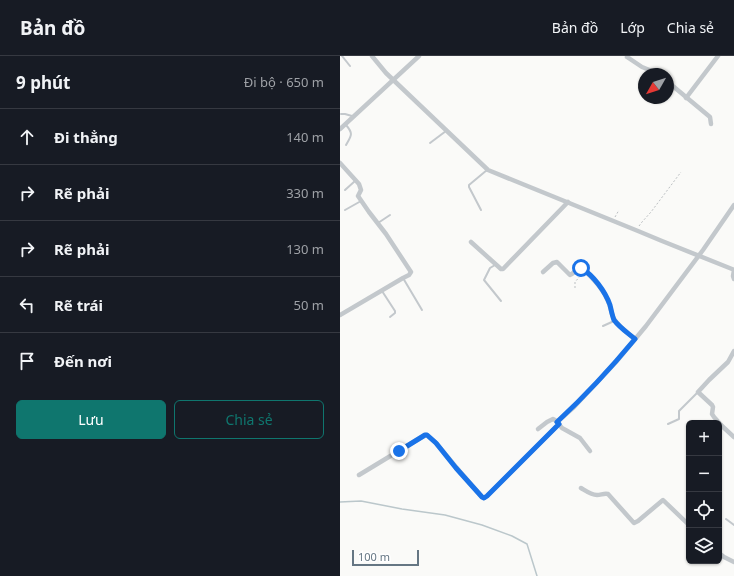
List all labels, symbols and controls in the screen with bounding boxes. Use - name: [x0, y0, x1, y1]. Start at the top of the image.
- text: Bản đồ: [20, 15, 85, 41]
- text: Bản đồ: [552, 18, 598, 37]
- text: Lớp: [620, 18, 645, 37]
- text: Chia sẻ: [667, 18, 714, 37]
- north arrow: [638, 68, 674, 104]
- text: 9 phút: [16, 71, 70, 94]
- text: Đi bộ · 650 m: [244, 73, 324, 91]
- icon: ahead: [16, 126, 38, 148]
- text: Đi thẳng: [54, 127, 118, 147]
- text: 140 m: [286, 128, 324, 146]
- icon: right: [16, 182, 38, 204]
- text: Rẽ phải: [54, 183, 109, 203]
- text: 330 m: [286, 184, 324, 202]
- icon: right: [16, 238, 38, 260]
- text: Rẽ phải: [54, 239, 109, 259]
- text: 130 m: [286, 240, 324, 258]
- route start: [572, 259, 590, 277]
- icon: left: [16, 294, 38, 316]
- text: Rẽ trái: [54, 295, 103, 315]
- text: 50 m: [294, 296, 324, 314]
- icon: arrive: [16, 350, 38, 372]
- text: Đến nơi: [54, 351, 112, 371]
- button: Lưu: [16, 400, 166, 439]
- button: Chia sẻ: [174, 400, 324, 439]
- map controls: [686, 420, 722, 564]
- button: +: [686, 420, 722, 456]
- route end: [390, 442, 408, 460]
- button: −: [686, 456, 722, 492]
- button: locate: [686, 492, 722, 528]
- button: layers: [686, 528, 722, 564]
- scale bar: [352, 548, 419, 567]
- text: 100 m: [358, 549, 390, 564]

